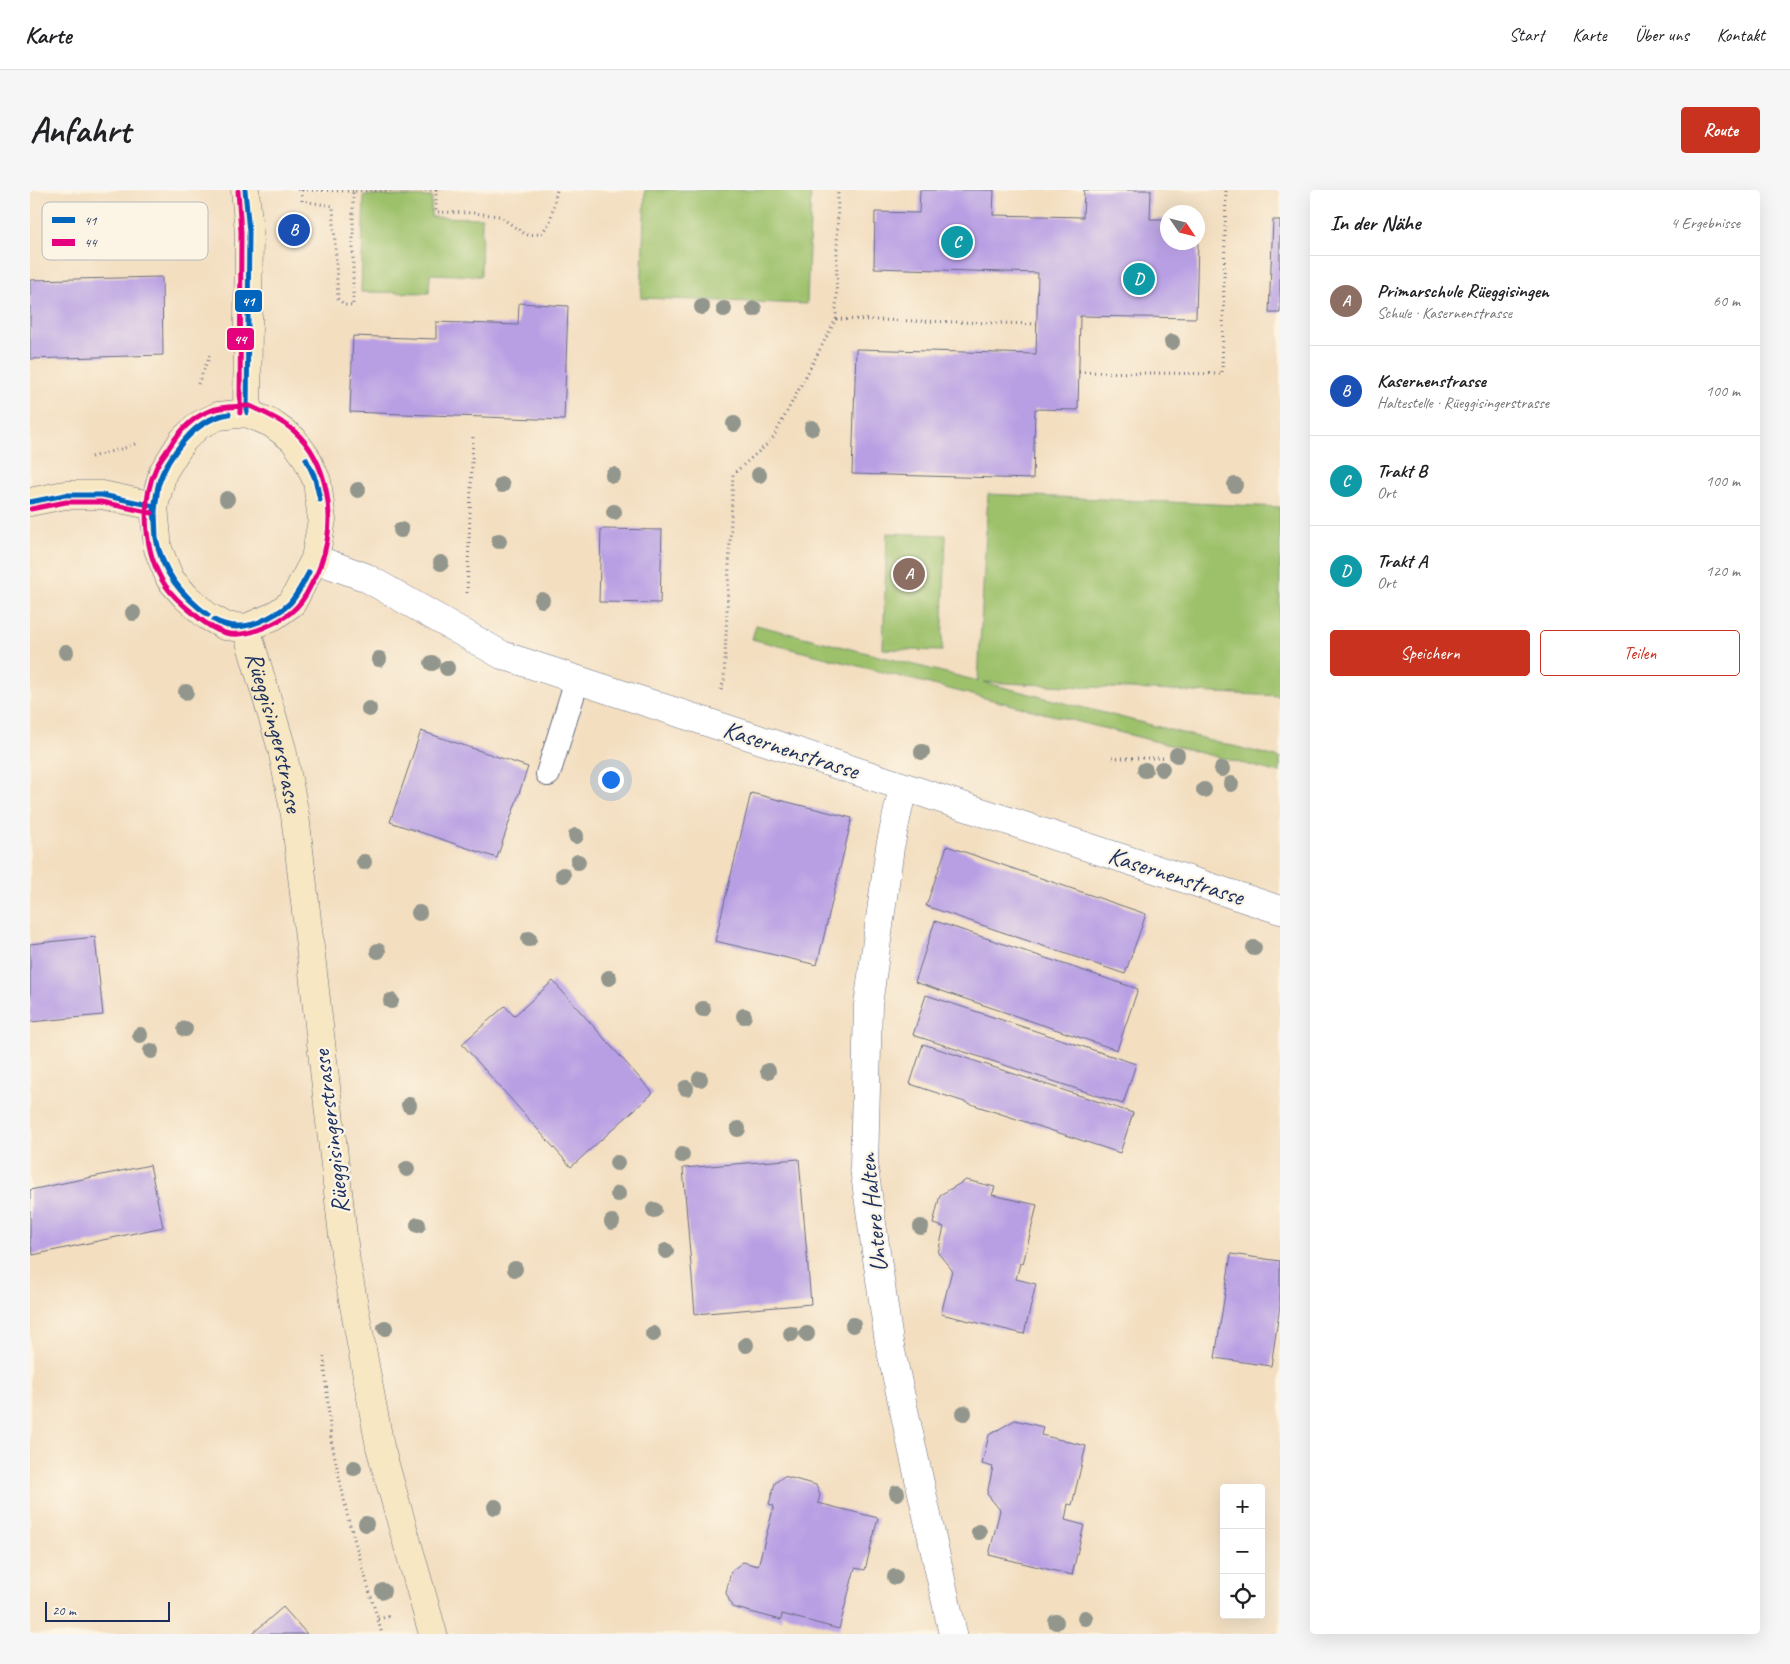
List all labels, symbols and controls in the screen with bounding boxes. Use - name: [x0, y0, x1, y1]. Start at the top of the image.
- text: Karte: [25, 20, 72, 50]
- text: Start: [1509, 24, 1544, 46]
- text: Karte: [1572, 24, 1607, 46]
- text: Über uns: [1635, 24, 1689, 46]
- text: Kontakt: [1717, 24, 1765, 46]
- button: Route: [1681, 107, 1760, 153]
- text: Anfahrt: [30, 108, 130, 153]
- legend: [42, 202, 208, 260]
- north arrow: [1160, 205, 1205, 250]
- text: In der Nähe: [1330, 210, 1420, 236]
- pin: B: [278, 211, 310, 249]
- text: 41: [84, 212, 97, 229]
- text: 4 Ergebnisse: [1671, 213, 1740, 233]
- pin: C: [941, 223, 973, 261]
- text: 44: [84, 234, 98, 251]
- pin: D: [1123, 260, 1155, 298]
- text: Primarschule Rüeggisingen: [1377, 279, 1549, 303]
- line badge: 41: [234, 289, 263, 313]
- text: A: [1342, 291, 1350, 311]
- text: 60 m: [1713, 291, 1740, 311]
- text: 41: [242, 293, 256, 310]
- text: Schule · Kasernenstrasse: [1377, 303, 1512, 323]
- line badge: 44: [226, 327, 255, 351]
- text: 44: [234, 331, 248, 348]
- text: Kasernenstrasse: [1377, 369, 1486, 393]
- text: B: [1342, 381, 1350, 401]
- text: 100 m: [1706, 381, 1740, 401]
- text: Haltestelle · Rüeggisingerstrasse: [1377, 393, 1549, 413]
- text: Trakt B: [1377, 459, 1427, 483]
- text: C: [1342, 471, 1350, 491]
- text: 100 m: [1706, 471, 1740, 491]
- text: Ort: [1377, 483, 1396, 503]
- text: Trakt A: [1377, 549, 1427, 573]
- pin: A: [893, 555, 925, 593]
- text: D: [1341, 561, 1351, 581]
- text: 120 m: [1706, 561, 1740, 581]
- text: Ort: [1377, 573, 1396, 593]
- button: Speichern: [1330, 630, 1530, 676]
- button: Teilen: [1540, 630, 1740, 676]
- street label: Rüeggisingerstrasse: [238, 648, 310, 817]
- street label: Kasernenstrasse: [719, 713, 864, 787]
- your location: [598, 767, 624, 793]
- street label: Kasernenstrasse: [1104, 839, 1249, 913]
- street label: Rüeggisingerstrasse: [305, 1046, 357, 1216]
- street label: Untere Halten: [851, 1150, 895, 1274]
- map controls: [1220, 1484, 1265, 1619]
- button: +: [1220, 1484, 1265, 1529]
- button: −: [1220, 1529, 1265, 1574]
- button: locate: [1220, 1574, 1265, 1619]
- scale bar: [45, 1599, 170, 1622]
- text: 20 m: [52, 1602, 76, 1619]

